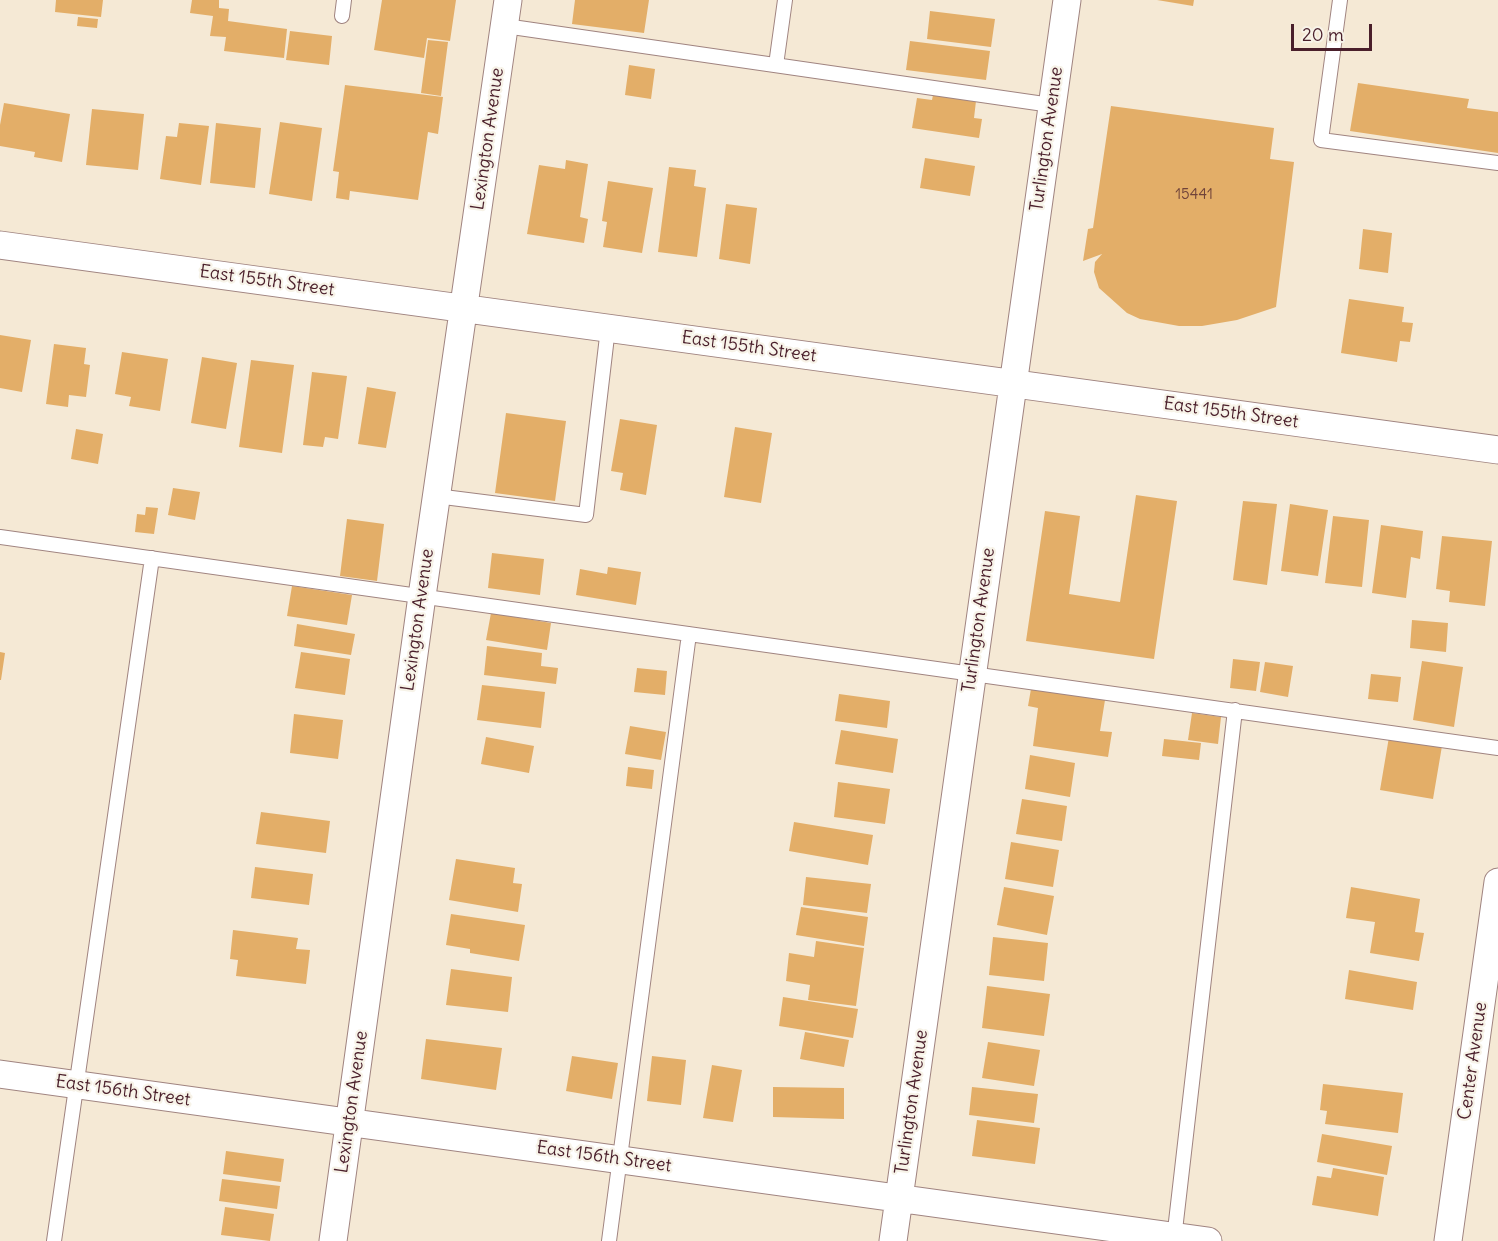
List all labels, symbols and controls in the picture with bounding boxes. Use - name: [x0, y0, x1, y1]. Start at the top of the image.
- scale bar: [1294, 12, 1375, 50]
- text: 20 m: [1302, 23, 1344, 46]
- street label: Turlington Avenue: [1026, 65, 1068, 213]
- street label: Lexington Avenue: [467, 66, 509, 212]
- house number: 15441: [1175, 186, 1213, 204]
- street label: East 155th Street: [198, 261, 336, 301]
- street label: East 155th Street: [680, 327, 818, 367]
- street label: East 155th Street: [1162, 393, 1300, 433]
- street label: Turlington Avenue: [958, 546, 1000, 694]
- street label: Lexington Avenue: [397, 547, 439, 693]
- street label: Center Avenue: [1454, 1001, 1492, 1121]
- street label: Turlington Avenue: [891, 1028, 933, 1176]
- street label: Lexington Avenue: [331, 1029, 373, 1175]
- street label: East 156th Street: [54, 1071, 192, 1111]
- street label: East 156th Street: [535, 1137, 673, 1177]

